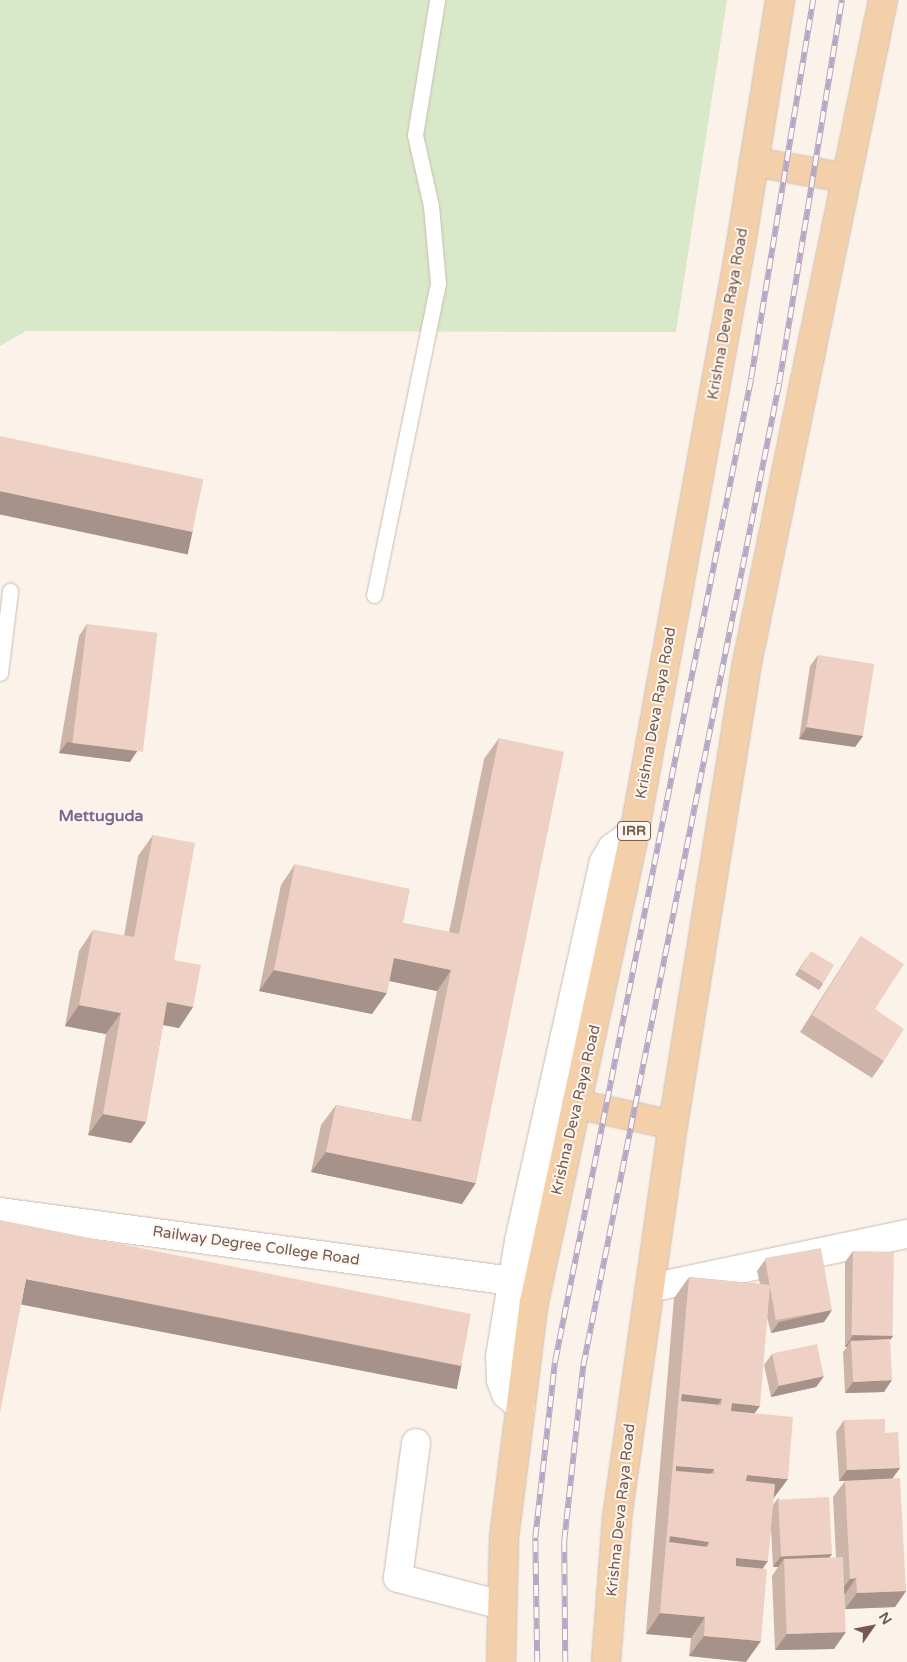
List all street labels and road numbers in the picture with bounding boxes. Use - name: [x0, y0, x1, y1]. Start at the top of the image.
- street label: Krishna Deva Raya Road: [704, 227, 752, 401]
- street label: Krishna Deva Raya Road: [632, 626, 680, 800]
- road number: IRR: [616, 819, 652, 842]
- street label: Krishna Deva Raya Road: [548, 1023, 604, 1197]
- street label: Railway Degree College Road: [151, 1223, 361, 1269]
- street label: Krishna Deva Raya Road: [603, 1423, 639, 1597]

